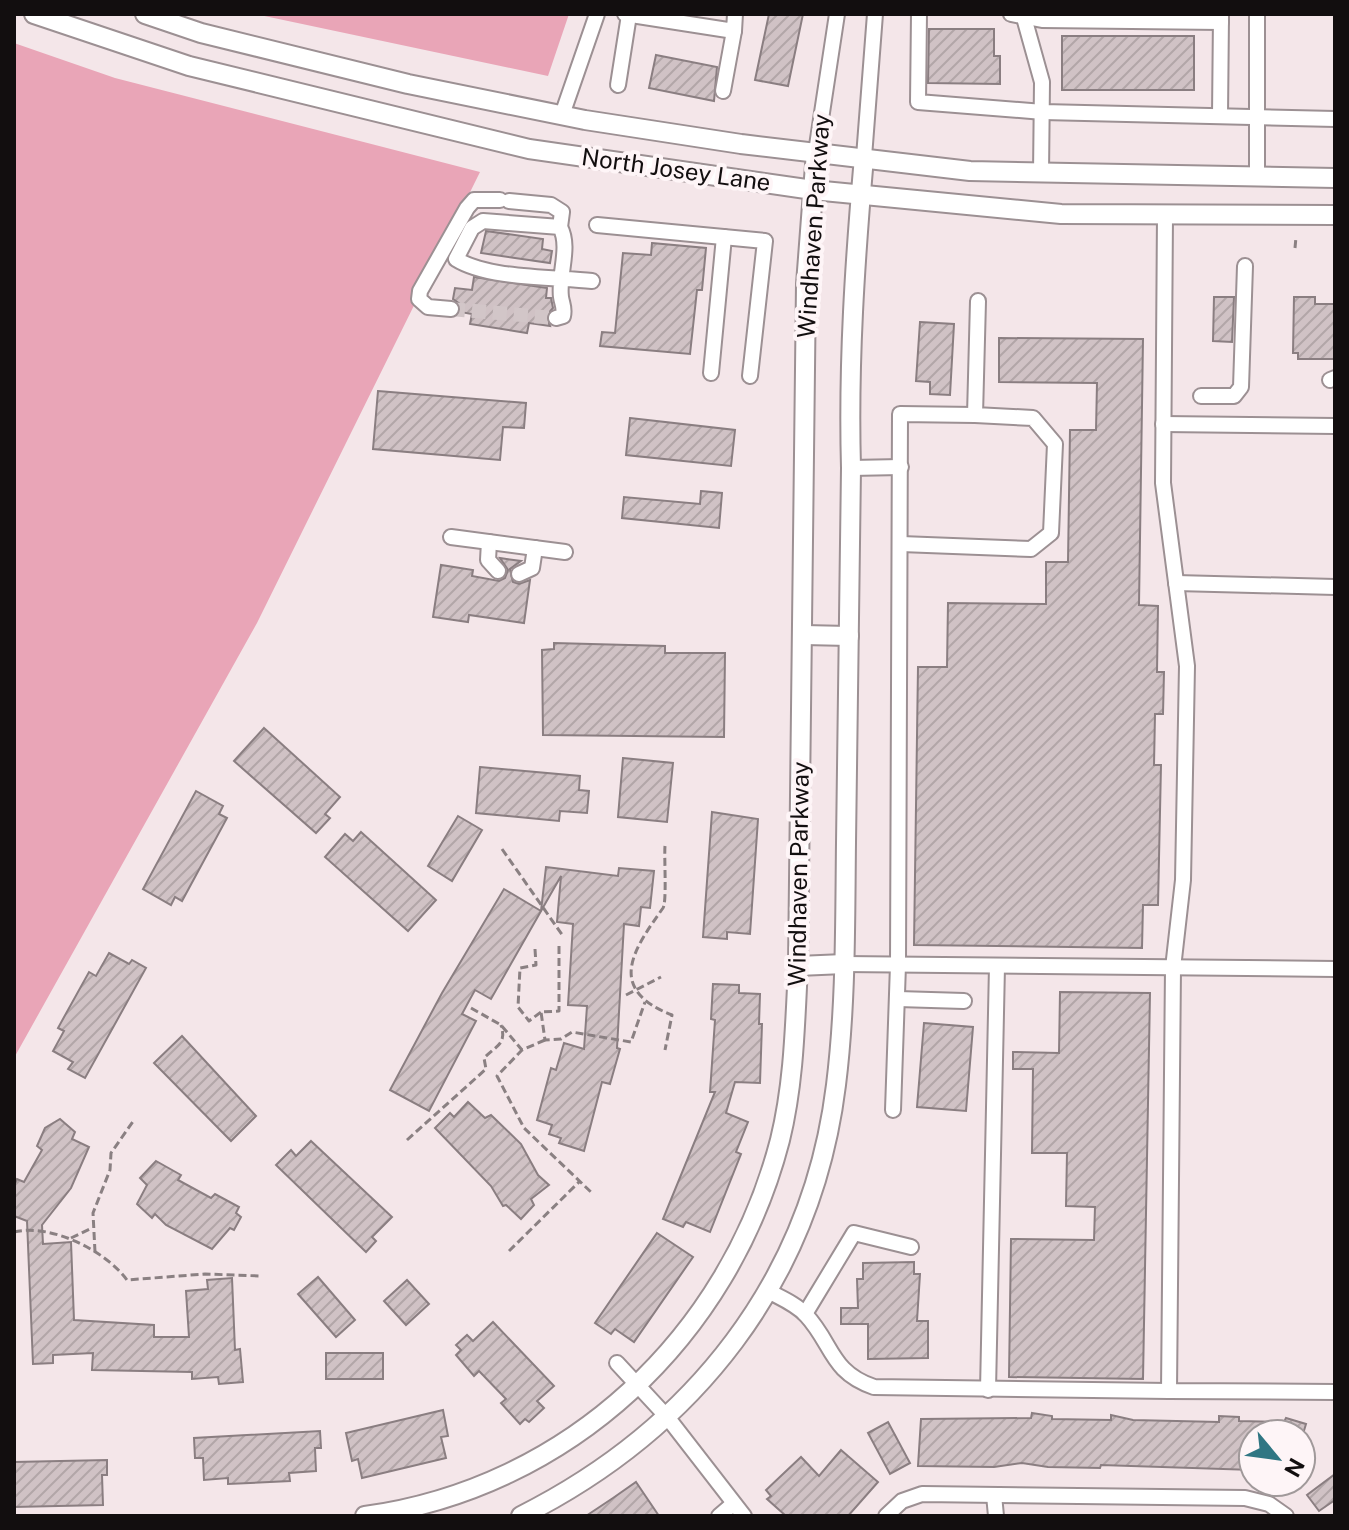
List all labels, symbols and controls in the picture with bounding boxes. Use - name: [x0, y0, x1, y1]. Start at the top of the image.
- street label: Windhaven Parkway: [791, 113, 835, 339]
- street label: North Josey Lane: [580, 142, 773, 196]
- street label: Windhaven Parkway: [782, 761, 814, 987]
- north arrow: [1237, 1418, 1317, 1498]
- text: N: [1279, 1454, 1310, 1482]

